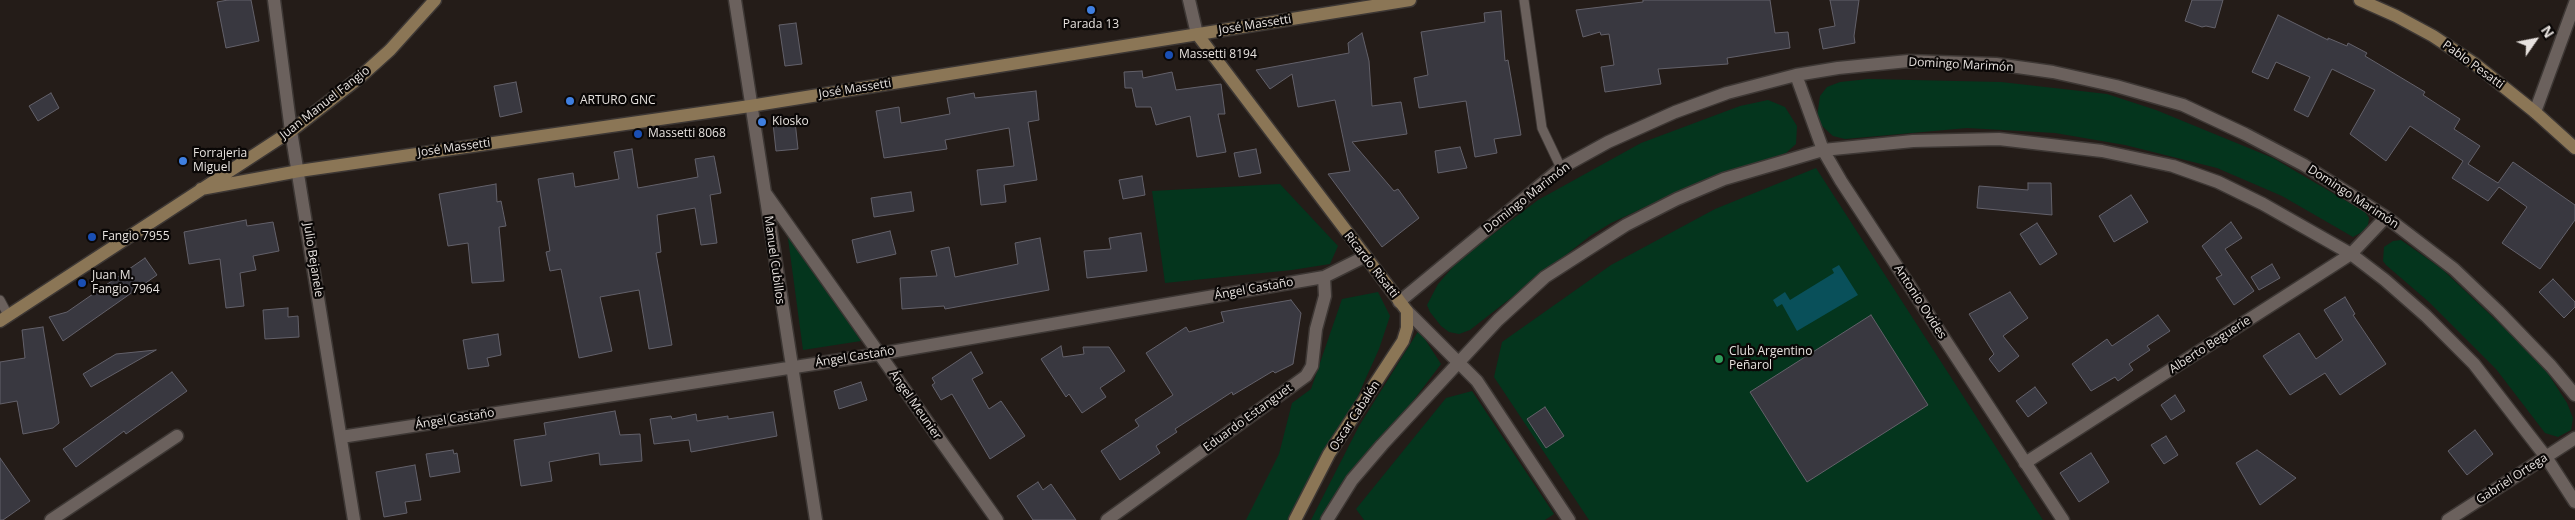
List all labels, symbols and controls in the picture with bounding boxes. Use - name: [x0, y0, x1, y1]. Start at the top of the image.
- marker: Parada 13: [1085, 4, 1097, 16]
- street label: José Massetti: [1218, 12, 1292, 38]
- north arrow: [2510, 15, 2560, 65]
- place label: Parada 13: [1063, 18, 1119, 32]
- text: N: [2537, 22, 2559, 42]
- street label: Pablo Pesatti: [2439, 38, 2507, 92]
- place label: Massetti 8194: [1179, 48, 1257, 62]
- marker: Massetti 8194: [1163, 49, 1175, 61]
- street label: Domingo Marimón: [1908, 55, 2014, 75]
- street label: Juan Manuel Fangio: [277, 64, 373, 142]
- street label: José Massetti: [818, 76, 892, 102]
- place label: ARTURO GNC: [580, 94, 656, 108]
- marker: ARTURO GNC: [564, 95, 576, 107]
- place label: Kiosko: [772, 115, 809, 129]
- marker: Kiosko: [756, 116, 768, 128]
- place label: Massetti 8068: [648, 127, 726, 141]
- marker: Massetti 8068: [632, 128, 644, 140]
- street label: José Massetti: [417, 136, 491, 160]
- place label: Forrajeria Miguel: [193, 147, 247, 175]
- marker: Forrajeria Miguel: [177, 155, 189, 167]
- street label: Domingo Marimón: [1481, 160, 1573, 236]
- street label: Domingo Marimón: [2305, 162, 2401, 232]
- street label: Manuel Cubillos: [761, 215, 787, 305]
- street label: Julio Bejanele: [300, 222, 326, 298]
- street label: Ricardo Risatti: [1341, 229, 1401, 301]
- place label: Fangio 7955: [102, 230, 170, 244]
- marker: Fangio 7955: [86, 231, 98, 243]
- street label: Antonio Ovides: [1891, 262, 1949, 342]
- place label: Juan M. Fangio 7964: [92, 269, 160, 297]
- street label: Ángel Castaño: [1213, 275, 1295, 303]
- marker: Juan M. Fangio 7964: [76, 277, 88, 289]
- street label: Alberto Beguerie: [2167, 313, 2253, 377]
- street label: Ángel Castaño: [814, 344, 896, 370]
- place label: Club Argentino Peñarol: [1729, 345, 1812, 373]
- marker: Club Argentino Peñarol: [1713, 353, 1725, 365]
- street label: Ángel Meunier: [886, 368, 944, 442]
- street label: Oscar Cabalén: [1327, 378, 1383, 454]
- street label: Eduardo Estanguet: [1201, 381, 1295, 455]
- street label: Ángel Castaño: [414, 406, 496, 432]
- street label: Gabriel Ortega: [2474, 451, 2550, 507]

